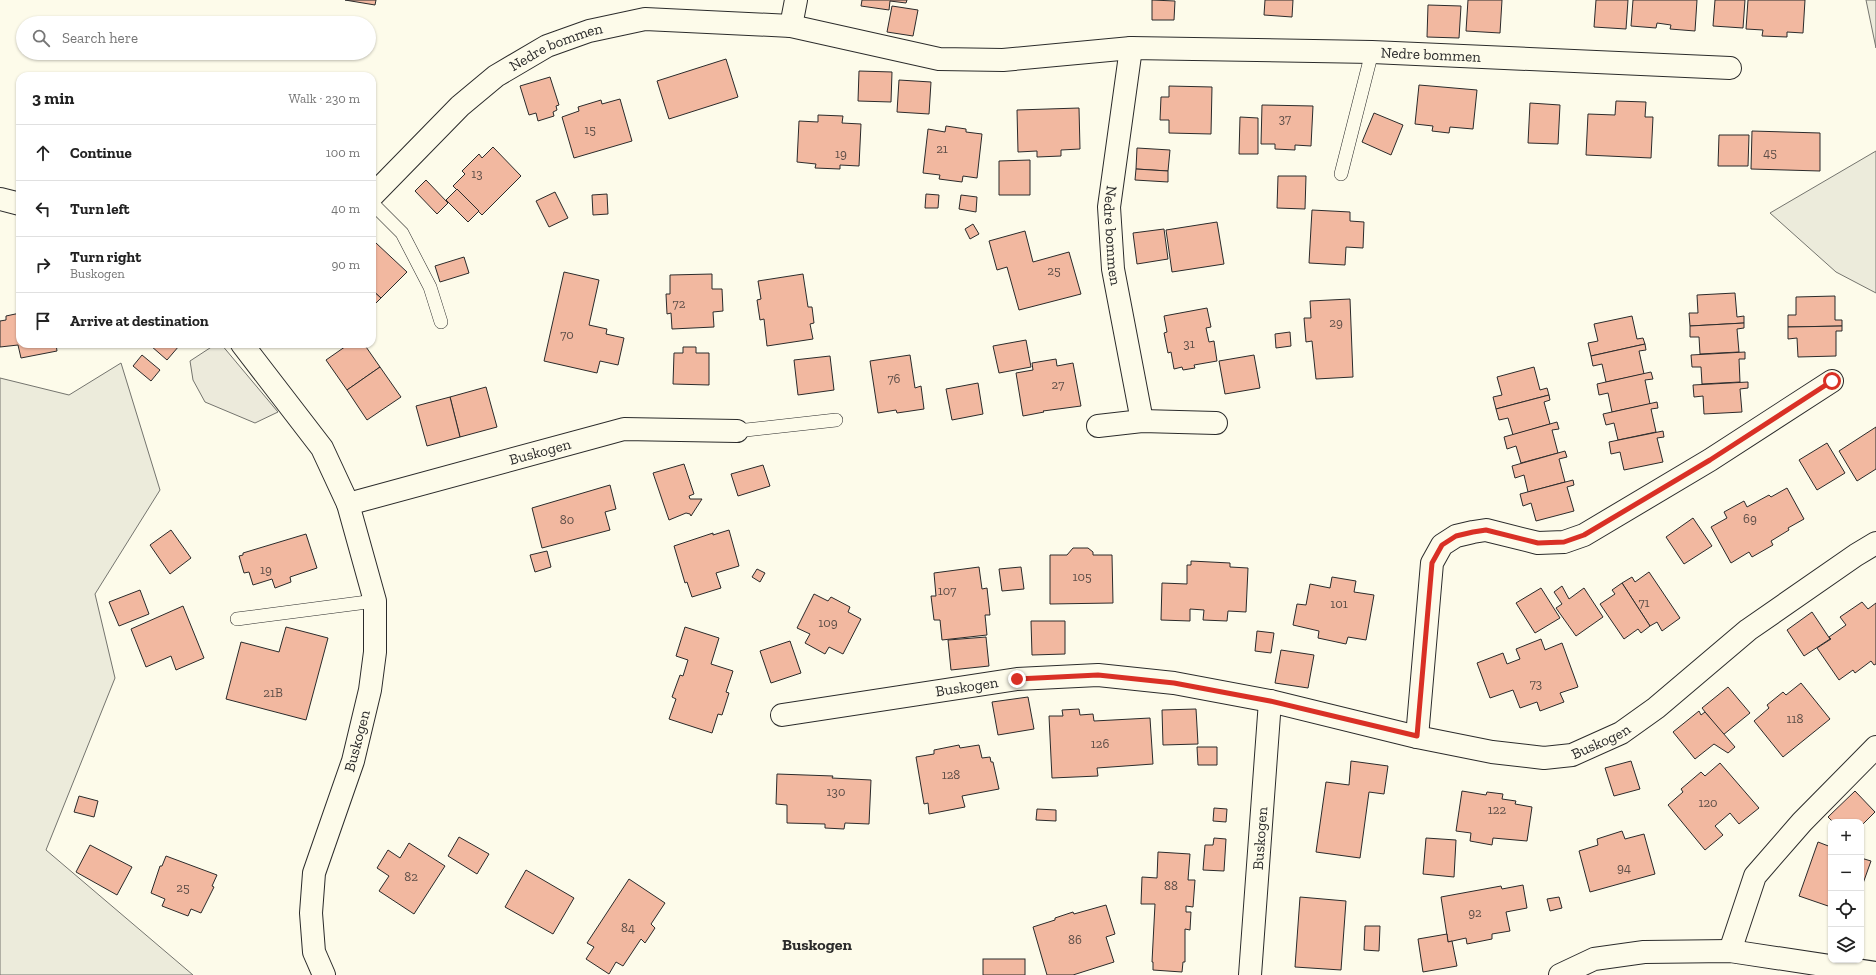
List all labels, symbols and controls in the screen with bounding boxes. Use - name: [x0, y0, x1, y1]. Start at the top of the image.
- search box: [16, 16, 376, 60]
- street label: Nedre bommen: [506, 19, 605, 75]
- icon: search: [30, 27, 52, 49]
- text: Search here: [62, 29, 138, 47]
- street label: Nedre bommen: [1380, 43, 1482, 66]
- text: 3 min: [32, 88, 74, 108]
- text: Walk · 230 m: [288, 91, 360, 106]
- house number: 37: [1279, 111, 1291, 126]
- house number: 15: [584, 122, 596, 137]
- house number: 21: [936, 141, 948, 156]
- icon: ahead: [32, 142, 54, 164]
- text: Continue: [70, 144, 132, 162]
- text: 100 m: [326, 145, 360, 160]
- house number: 45: [1763, 145, 1777, 160]
- house number: 19: [835, 146, 847, 161]
- house number: 13: [471, 166, 483, 181]
- street label: Nedre bommen: [1100, 184, 1125, 287]
- icon: left: [32, 198, 54, 220]
- text: Turn left: [70, 200, 130, 218]
- text: 40 m: [331, 201, 360, 216]
- text: Turn right: [70, 248, 141, 266]
- icon: right: [32, 254, 54, 276]
- text: 90 m: [331, 257, 360, 272]
- house number: 25: [1047, 263, 1061, 278]
- text: Buskogen: [70, 266, 125, 281]
- house number: 72: [673, 296, 686, 311]
- icon: arrive: [32, 310, 54, 332]
- text: Arrive at destination: [70, 312, 209, 330]
- house number: 29: [1329, 315, 1343, 330]
- house number: 70: [560, 327, 574, 342]
- house number: 31: [1183, 336, 1195, 351]
- house number: 76: [887, 371, 901, 386]
- route start: [1823, 372, 1841, 390]
- house number: 27: [1052, 377, 1064, 392]
- street label: Buskogen: [507, 435, 573, 469]
- house number: 69: [1743, 511, 1757, 526]
- house number: 80: [560, 512, 574, 527]
- house number: 19: [260, 562, 272, 577]
- house number: 105: [1072, 569, 1092, 584]
- house number: 107: [938, 583, 956, 598]
- house number: 71: [1638, 595, 1650, 610]
- house number: 101: [1330, 596, 1348, 611]
- house number: 109: [818, 615, 838, 630]
- route end: [1008, 670, 1026, 688]
- street label: Buskogen: [934, 673, 1000, 700]
- house number: 73: [1530, 676, 1542, 691]
- house number: 21B: [263, 685, 283, 700]
- street label: Buskogen: [340, 708, 374, 774]
- house number: 118: [1786, 711, 1804, 726]
- street label: Buskogen: [1568, 720, 1634, 763]
- house number: 126: [1091, 736, 1109, 751]
- house number: 128: [942, 767, 960, 782]
- house number: 130: [827, 784, 845, 799]
- house number: 120: [1698, 795, 1718, 810]
- house number: 122: [1488, 802, 1506, 817]
- street label: Buskogen: [1249, 806, 1271, 871]
- map controls: [1828, 819, 1864, 963]
- button: +: [1828, 819, 1864, 855]
- button: −: [1828, 855, 1864, 891]
- house number: 94: [1617, 860, 1631, 875]
- house number: 82: [404, 869, 418, 884]
- house number: 88: [1164, 878, 1178, 893]
- house number: 25: [176, 880, 190, 895]
- button: locate: [1828, 891, 1864, 927]
- house number: 92: [1468, 905, 1482, 920]
- house number: 84: [621, 920, 635, 935]
- button: layers: [1828, 927, 1864, 963]
- house number: 86: [1068, 932, 1082, 947]
- district label: Buskogen: [782, 935, 853, 954]

